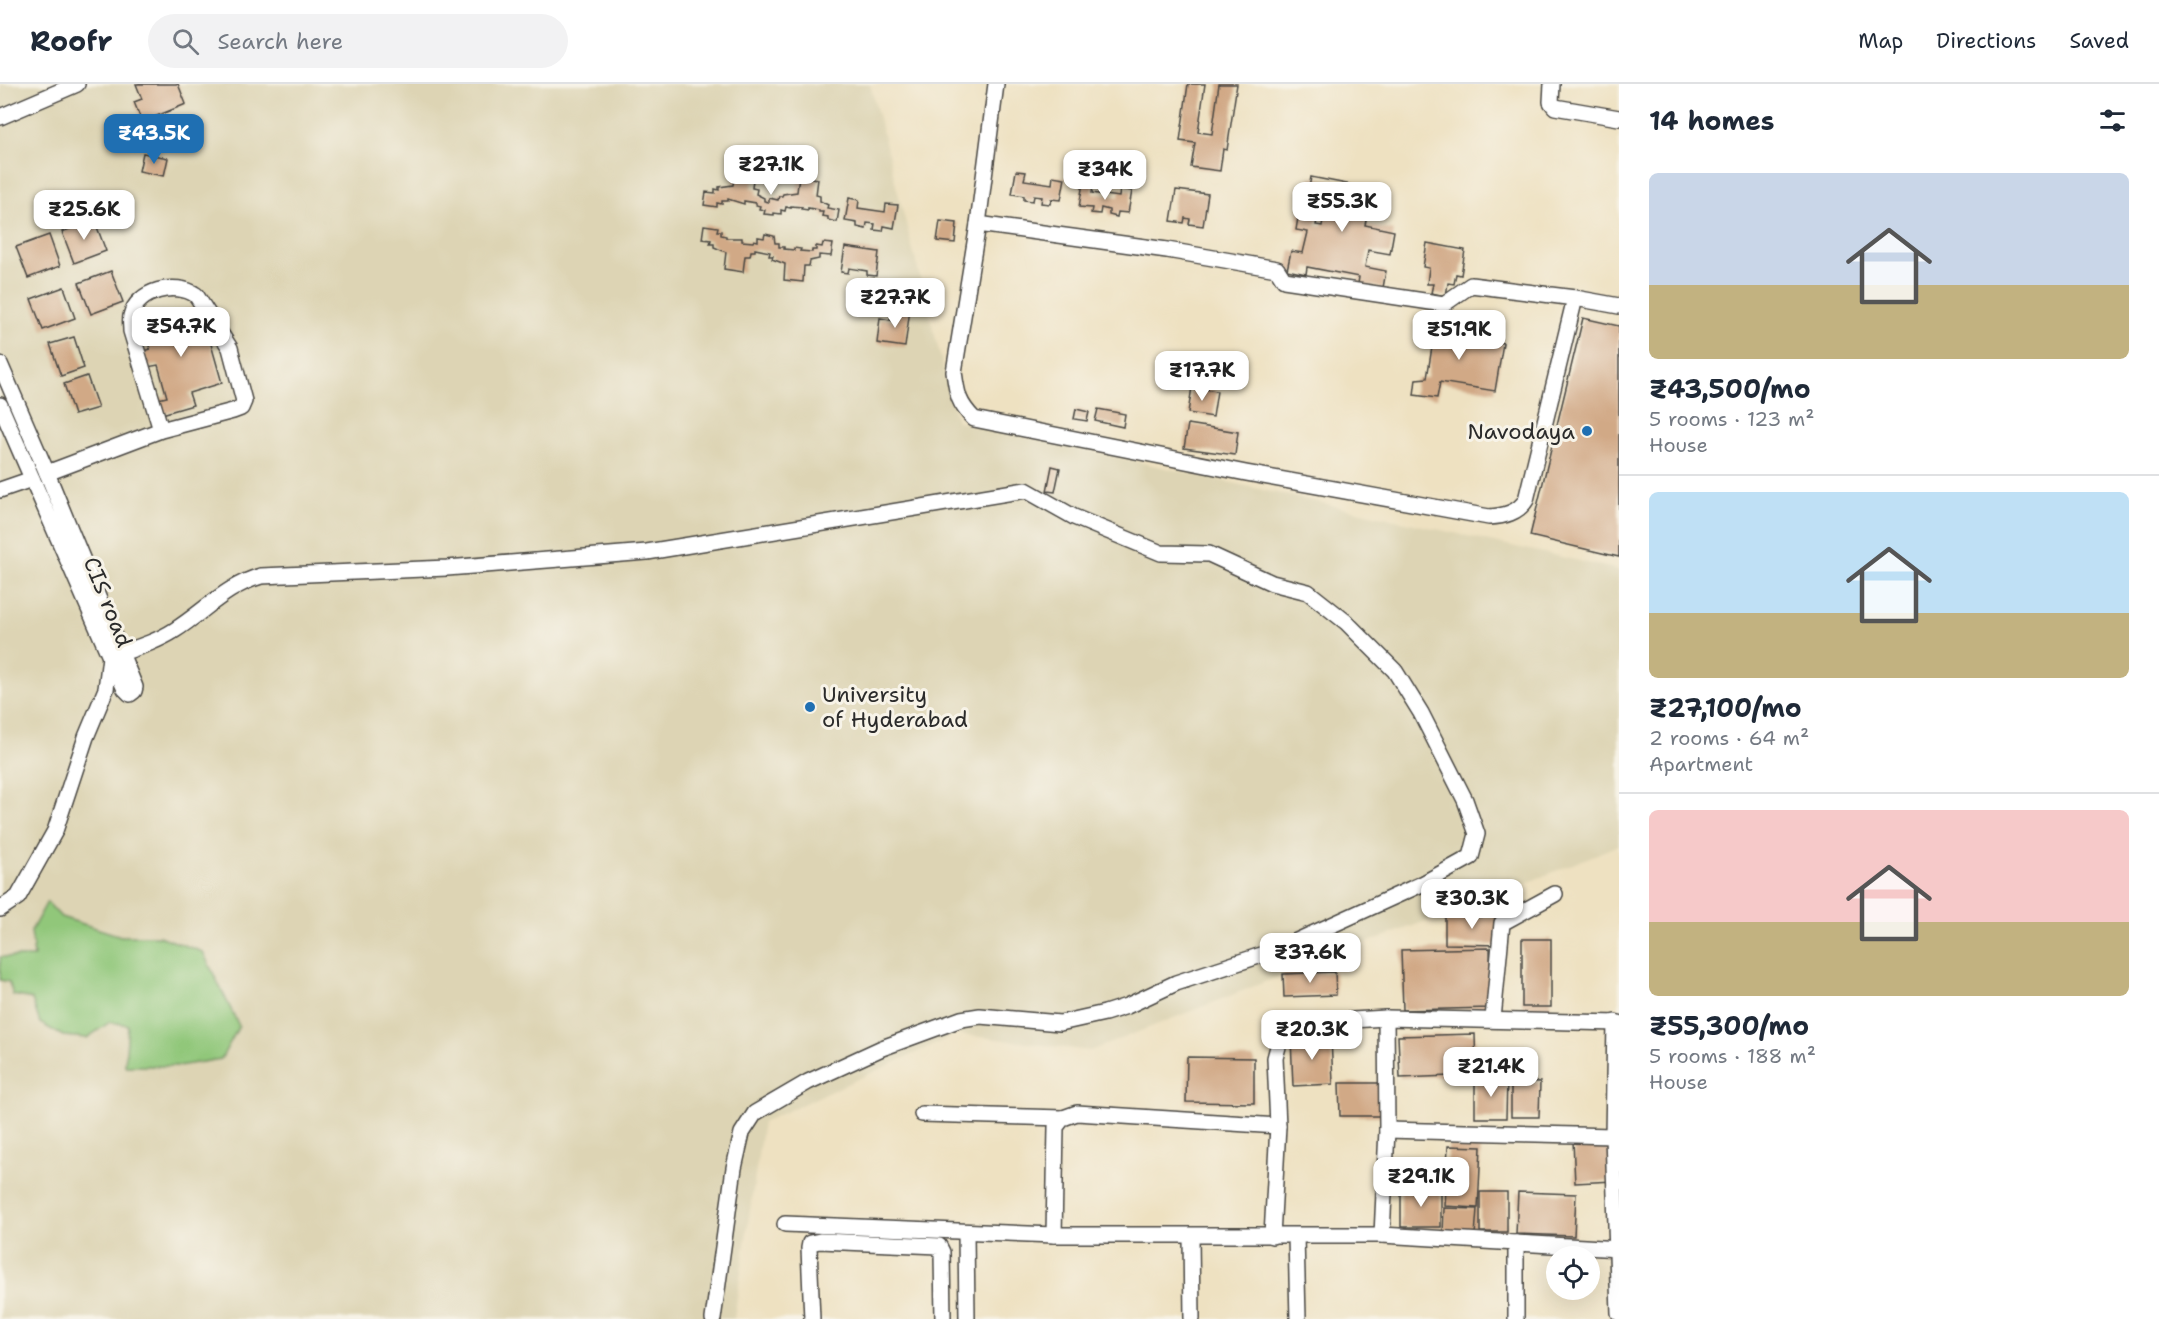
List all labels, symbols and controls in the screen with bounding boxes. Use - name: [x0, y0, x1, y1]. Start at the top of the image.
- search box: [148, 14, 568, 68]
- text: Roofr: [30, 22, 112, 60]
- icon: search: [169, 25, 202, 58]
- text: Search here: [217, 27, 343, 56]
- text: Map: [1858, 27, 1903, 55]
- text: Directions: [1936, 27, 2036, 55]
- text: Saved: [2069, 27, 2129, 55]
- text: 14 homes: [1649, 103, 1775, 138]
- icon: filters: [2096, 104, 2129, 137]
- pin: ₹43.5K: [105, 114, 203, 165]
- text: ₹43.5K: [118, 120, 190, 146]
- pin: ₹27.1K: [722, 145, 820, 196]
- pin: ₹34K: [1069, 150, 1141, 201]
- text: ₹27.1K: [738, 151, 804, 177]
- text: ₹34K: [1077, 156, 1133, 182]
- pin: ₹55.3K: [1293, 182, 1391, 233]
- text: ₹55.3K: [1306, 188, 1378, 214]
- pin: ₹25.6K: [35, 190, 133, 241]
- text: ₹25.6K: [48, 196, 120, 222]
- icon: home: [1835, 212, 1943, 320]
- pin: ₹27.7K: [846, 278, 944, 329]
- text: ₹27.7K: [860, 284, 930, 310]
- pin: ₹54.7K: [132, 307, 230, 358]
- pin: ₹51.9K: [1410, 310, 1508, 361]
- text: ₹54.7K: [146, 313, 216, 339]
- text: ₹51.9K: [1427, 316, 1491, 342]
- pin: ₹17.7K: [1153, 351, 1251, 402]
- text: ₹17.7K: [1169, 357, 1235, 383]
- text: ₹43,500/mo: [1649, 371, 1811, 406]
- text: 5 rooms · 123 m²: [1649, 406, 1815, 432]
- place label: Navodaya: [1467, 417, 1575, 446]
- marker: Navodaya: [1580, 424, 1594, 438]
- text: House: [1649, 432, 1708, 458]
- icon: home: [1835, 531, 1943, 639]
- street label: CIS road: [77, 553, 139, 652]
- place label: University of Hyderabad: [822, 680, 968, 734]
- text: ₹27,100/mo: [1649, 690, 1802, 725]
- marker: University of Hyderabad: [803, 700, 817, 714]
- text: 2 rooms · 64 m²: [1649, 725, 1809, 751]
- text: Apartment: [1649, 751, 1753, 777]
- icon: home: [1835, 849, 1943, 957]
- pin: ₹30.3K: [1423, 879, 1521, 930]
- text: ₹30.3K: [1435, 885, 1509, 911]
- pin: ₹37.6K: [1261, 933, 1359, 984]
- text: ₹37.6K: [1274, 939, 1346, 965]
- text: ₹55,300/mo: [1649, 1008, 1809, 1043]
- pin: ₹20.3K: [1263, 1010, 1361, 1061]
- text: ₹20.3K: [1275, 1016, 1349, 1042]
- text: 5 rooms · 188 m²: [1649, 1043, 1816, 1069]
- pin: ₹21.4K: [1442, 1047, 1540, 1098]
- text: ₹21.4K: [1457, 1053, 1525, 1079]
- text: House: [1649, 1069, 1708, 1095]
- pin: ₹29.1K: [1372, 1157, 1470, 1208]
- text: ₹29.1K: [1387, 1163, 1455, 1189]
- map controls: [1546, 1246, 1600, 1300]
- button: locate: [1546, 1246, 1600, 1300]

